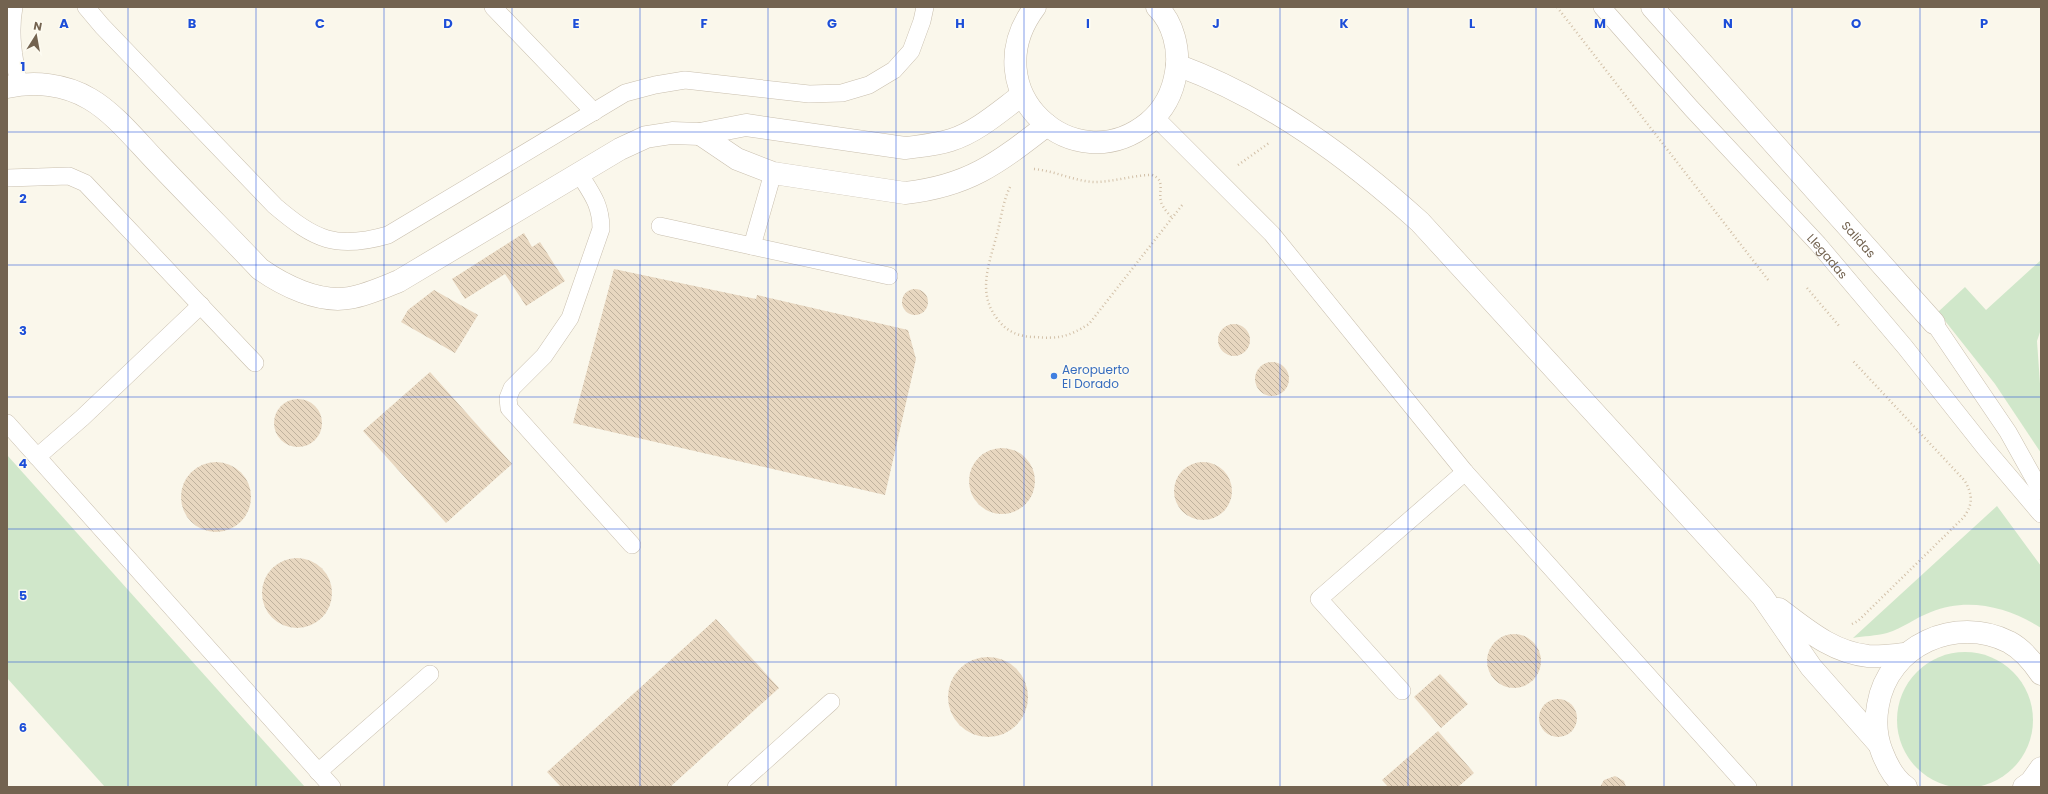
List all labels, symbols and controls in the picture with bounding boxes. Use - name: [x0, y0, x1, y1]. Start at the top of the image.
- text: A: [59, 14, 69, 33]
- text: B: [188, 14, 197, 33]
- text: C: [315, 14, 325, 33]
- text: D: [443, 14, 453, 33]
- text: E: [572, 14, 580, 33]
- text: F: [700, 14, 708, 33]
- text: G: [827, 14, 837, 33]
- text: H: [955, 14, 965, 33]
- text: I: [1086, 14, 1090, 33]
- text: J: [1212, 14, 1220, 33]
- text: K: [1339, 14, 1349, 33]
- text: L: [1469, 14, 1475, 33]
- text: M: [1594, 14, 1606, 33]
- text: N: [1723, 14, 1733, 33]
- text: O: [1851, 14, 1861, 33]
- text: P: [1980, 14, 1988, 33]
- north arrow: [16, 16, 56, 56]
- text: N: [32, 18, 43, 35]
- text: 1: [21, 57, 25, 76]
- text: 2: [19, 189, 27, 208]
- street label: Salidas: [1838, 217, 1880, 261]
- street label: Llegadas: [1804, 230, 1852, 282]
- text: 3: [19, 321, 27, 340]
- place label: Aeropuerto El Dorado: [1062, 361, 1130, 392]
- marker: Aeropuerto El Dorado: [1049, 371, 1059, 381]
- text: 4: [19, 454, 28, 473]
- text: 5: [19, 586, 27, 605]
- text: 6: [19, 718, 27, 737]

